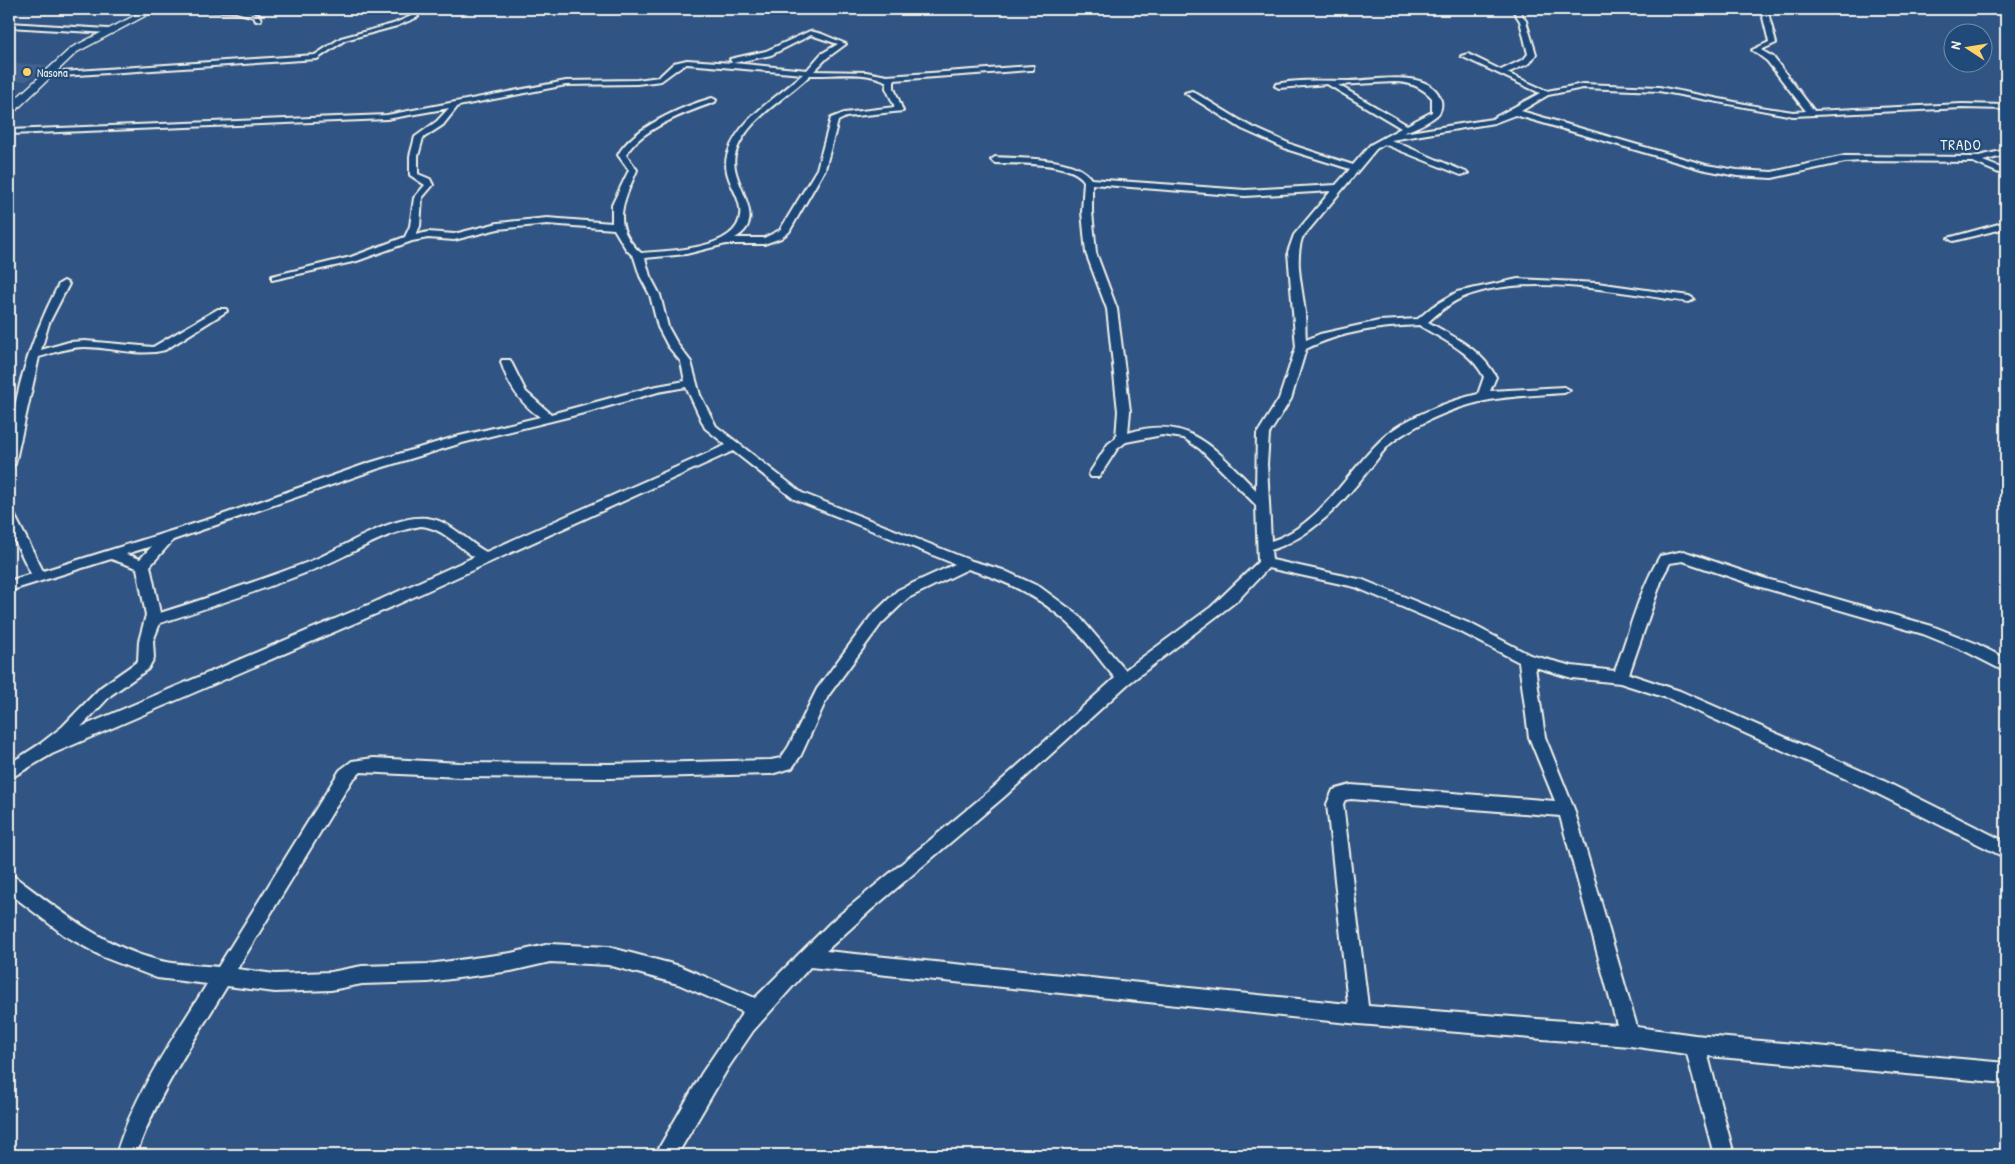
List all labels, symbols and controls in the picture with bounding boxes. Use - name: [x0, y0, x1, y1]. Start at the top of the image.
- north arrow: [1942, 22, 1992, 72]
- text: N: [1945, 39, 1965, 51]
- place label: Nasona: [37, 64, 68, 81]
- marker: Nasona: [21, 66, 33, 78]
- district label: TRADO: [1940, 134, 1982, 155]

